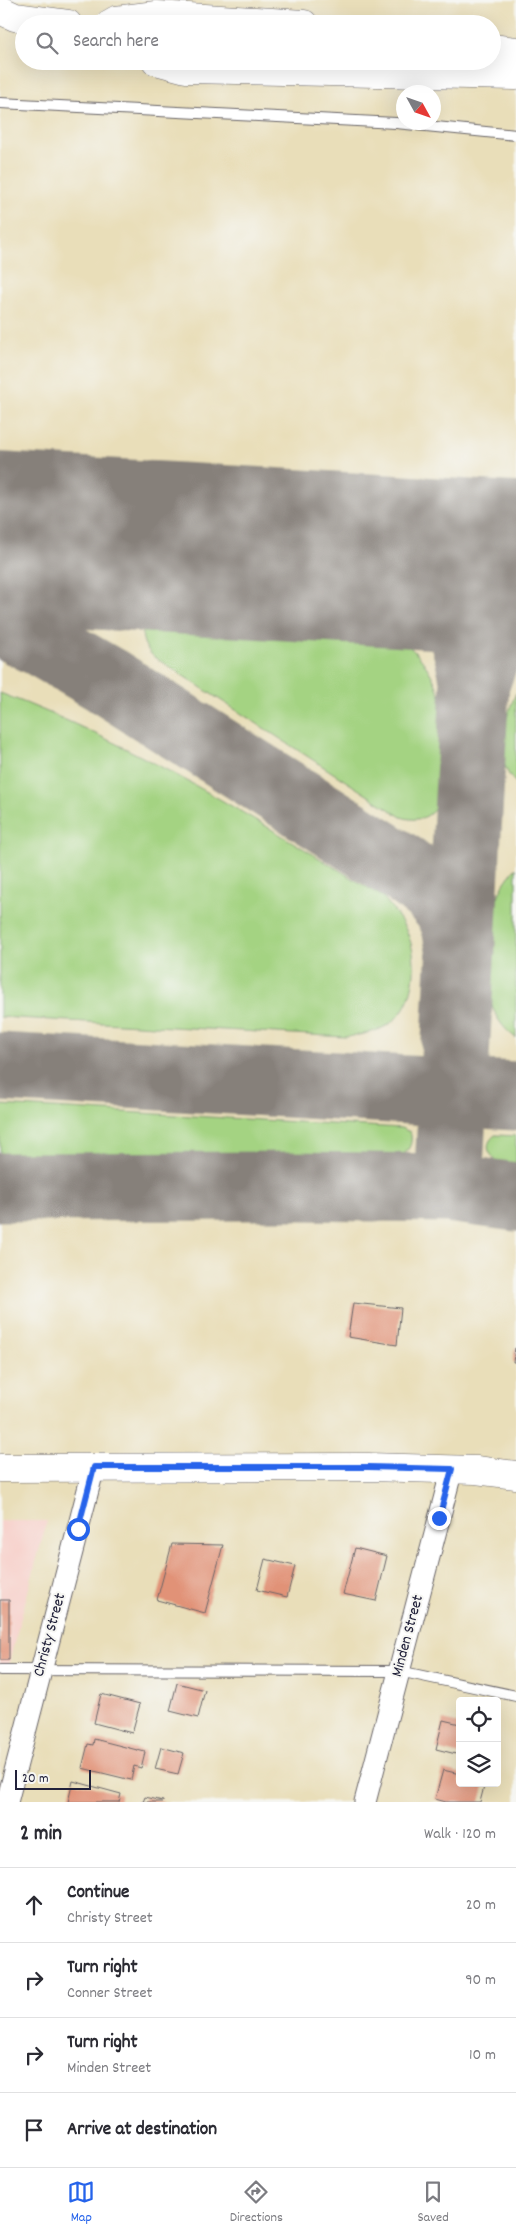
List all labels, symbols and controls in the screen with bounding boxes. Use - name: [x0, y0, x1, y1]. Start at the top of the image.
- search box: [15, 15, 501, 70]
- icon: search: [33, 29, 61, 57]
- text: Search here: [73, 29, 159, 56]
- north arrow: [396, 85, 441, 130]
- route end: [428, 1507, 451, 1530]
- route start: [67, 1518, 90, 1541]
- street label: Christy Street: [28, 1591, 72, 1679]
- street label: Minden Street: [386, 1592, 430, 1680]
- map controls: [456, 1697, 501, 1787]
- button: locate: [456, 1697, 501, 1742]
- button: layers: [456, 1742, 501, 1787]
- scale bar: [15, 1767, 91, 1790]
- text: 20 m: [22, 1769, 49, 1789]
- text: 2 min: [20, 1820, 62, 1850]
- text: Walk · 120 m: [424, 1823, 496, 1846]
- text: Continue: [67, 1880, 129, 1907]
- icon: ahead: [20, 1891, 48, 1919]
- text: 20 m: [466, 1894, 496, 1917]
- text: Christy Street: [67, 1907, 153, 1930]
- text: Turn right: [67, 1955, 138, 1982]
- icon: right: [20, 1966, 48, 1994]
- text: 90 m: [465, 1969, 496, 1992]
- text: Conner Street: [67, 1982, 152, 2005]
- text: Turn right: [67, 2030, 138, 2057]
- icon: right: [20, 2041, 48, 2069]
- text: 10 m: [469, 2044, 496, 2067]
- text: Minden Street: [67, 2057, 151, 2080]
- icon: arrive: [20, 2116, 48, 2144]
- text: Arrive at destination: [67, 2117, 217, 2144]
- tab: Map: [67, 2178, 95, 2228]
- tab: Directions: [230, 2178, 283, 2228]
- tab: Saved: [417, 2178, 449, 2228]

